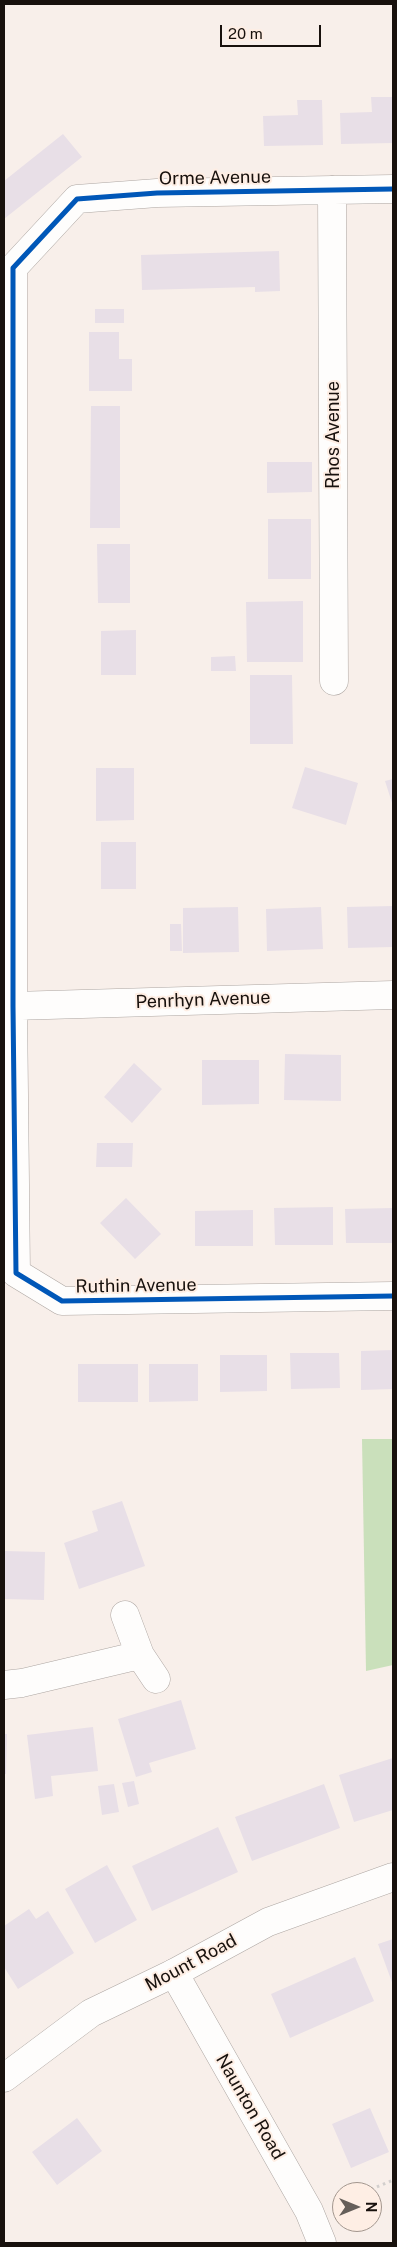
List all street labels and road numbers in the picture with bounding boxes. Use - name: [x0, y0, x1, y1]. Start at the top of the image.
- street label: Orme Avenue: [159, 166, 271, 190]
- street label: Rhos Avenue: [322, 381, 344, 489]
- street label: Penrhyn Avenue: [135, 987, 271, 1013]
- street label: Ruthin Avenue: [75, 1274, 197, 1298]
- street label: Mount Road: [142, 1930, 240, 1996]
- street label: Naunton Road: [211, 2050, 289, 2164]

